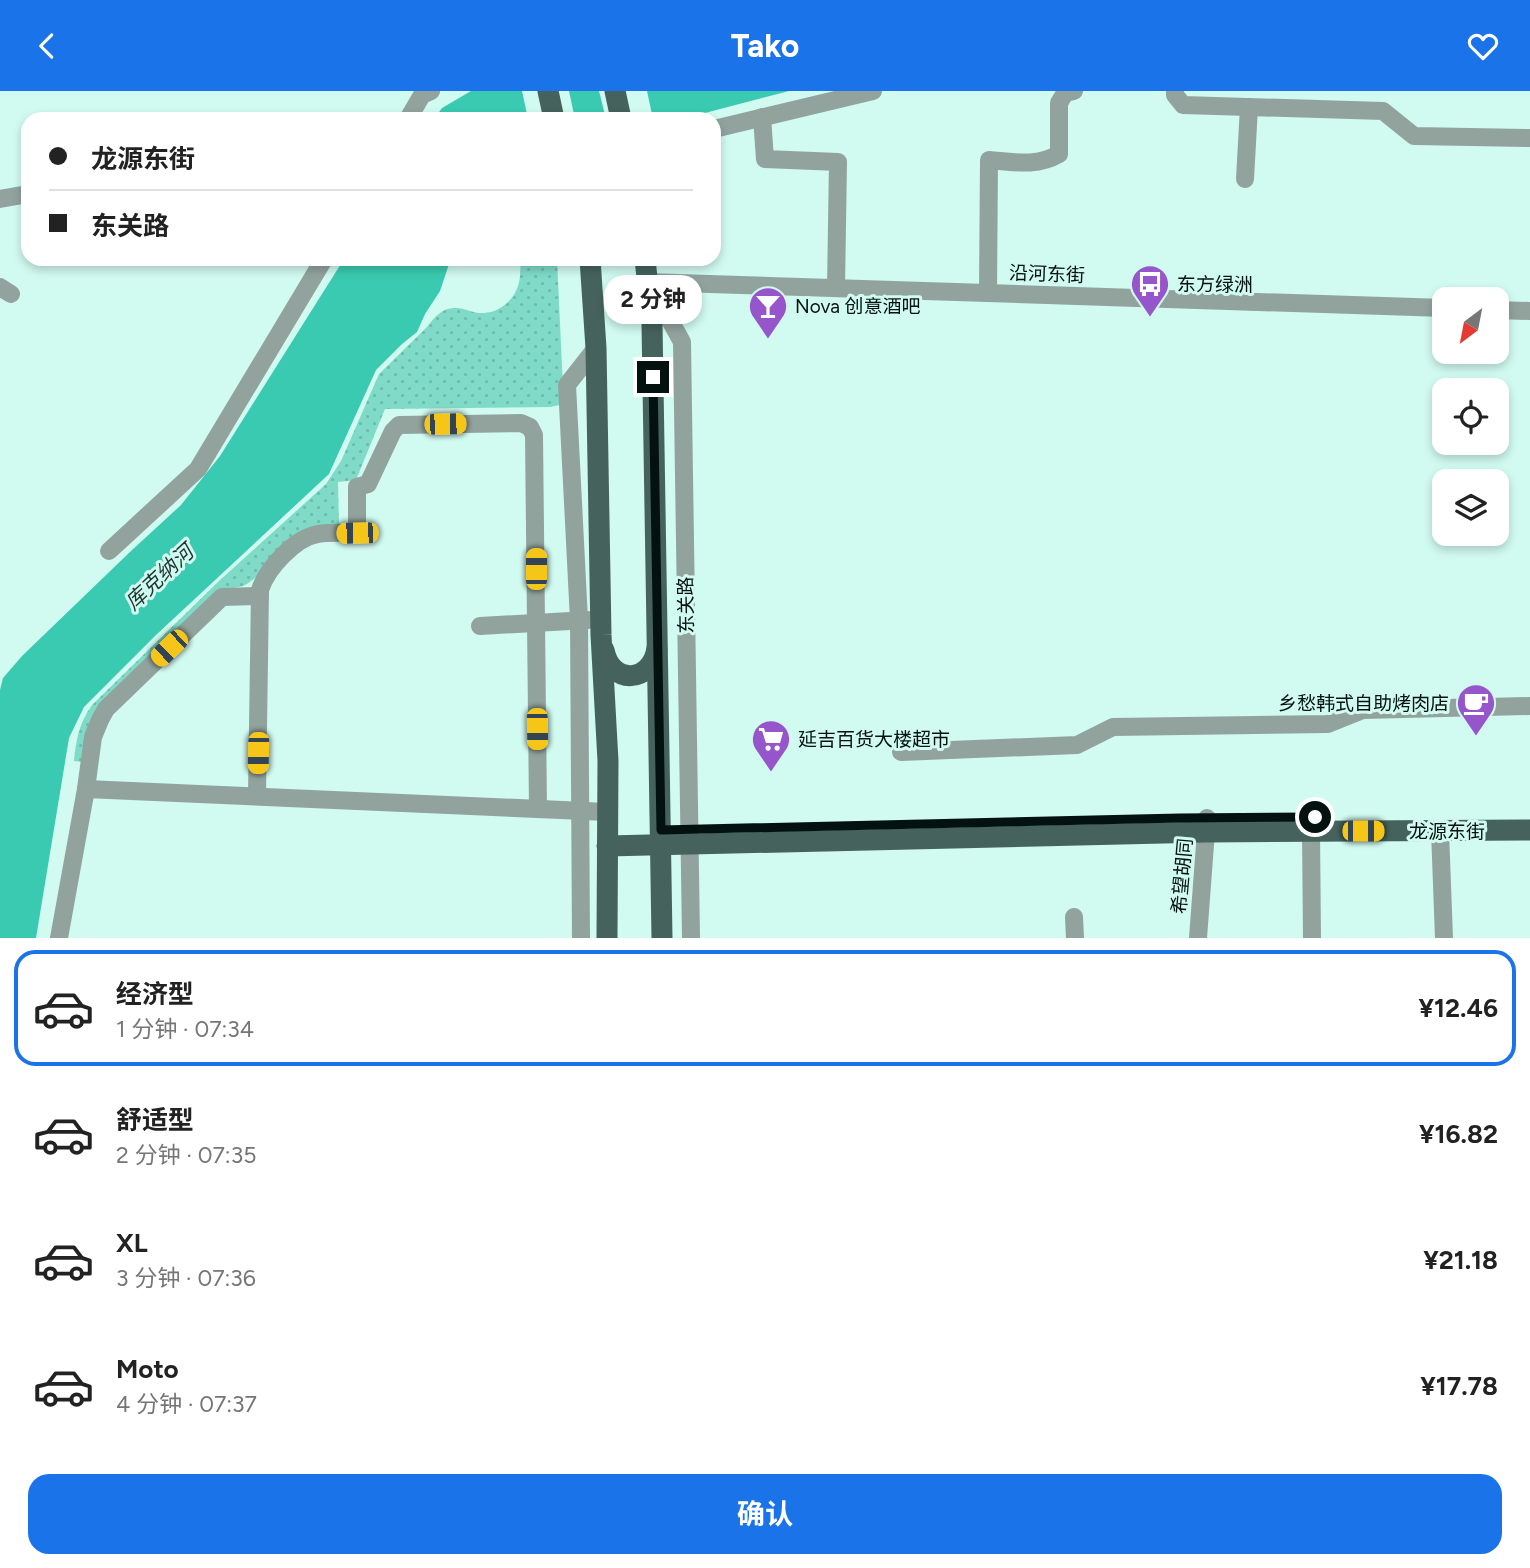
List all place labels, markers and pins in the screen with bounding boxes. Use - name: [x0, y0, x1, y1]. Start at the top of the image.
- bus stop icon: 东方绿洲: [1129, 263, 1171, 318]
- place label: 东方绿洲: [1177, 273, 1253, 296]
- bar icon: Nova 创意酒吧: [747, 285, 789, 340]
- place label: Nova 创意酒吧: [795, 295, 921, 318]
- cafe icon: 乡愁韩式自助烤肉店: [1455, 682, 1497, 737]
- place label: 乡愁韩式自助烤肉店: [1278, 692, 1449, 715]
- supermarket icon: 延吉百货大楼超市: [750, 718, 792, 773]
- place label: 延吉百货大楼超市: [798, 728, 950, 751]

